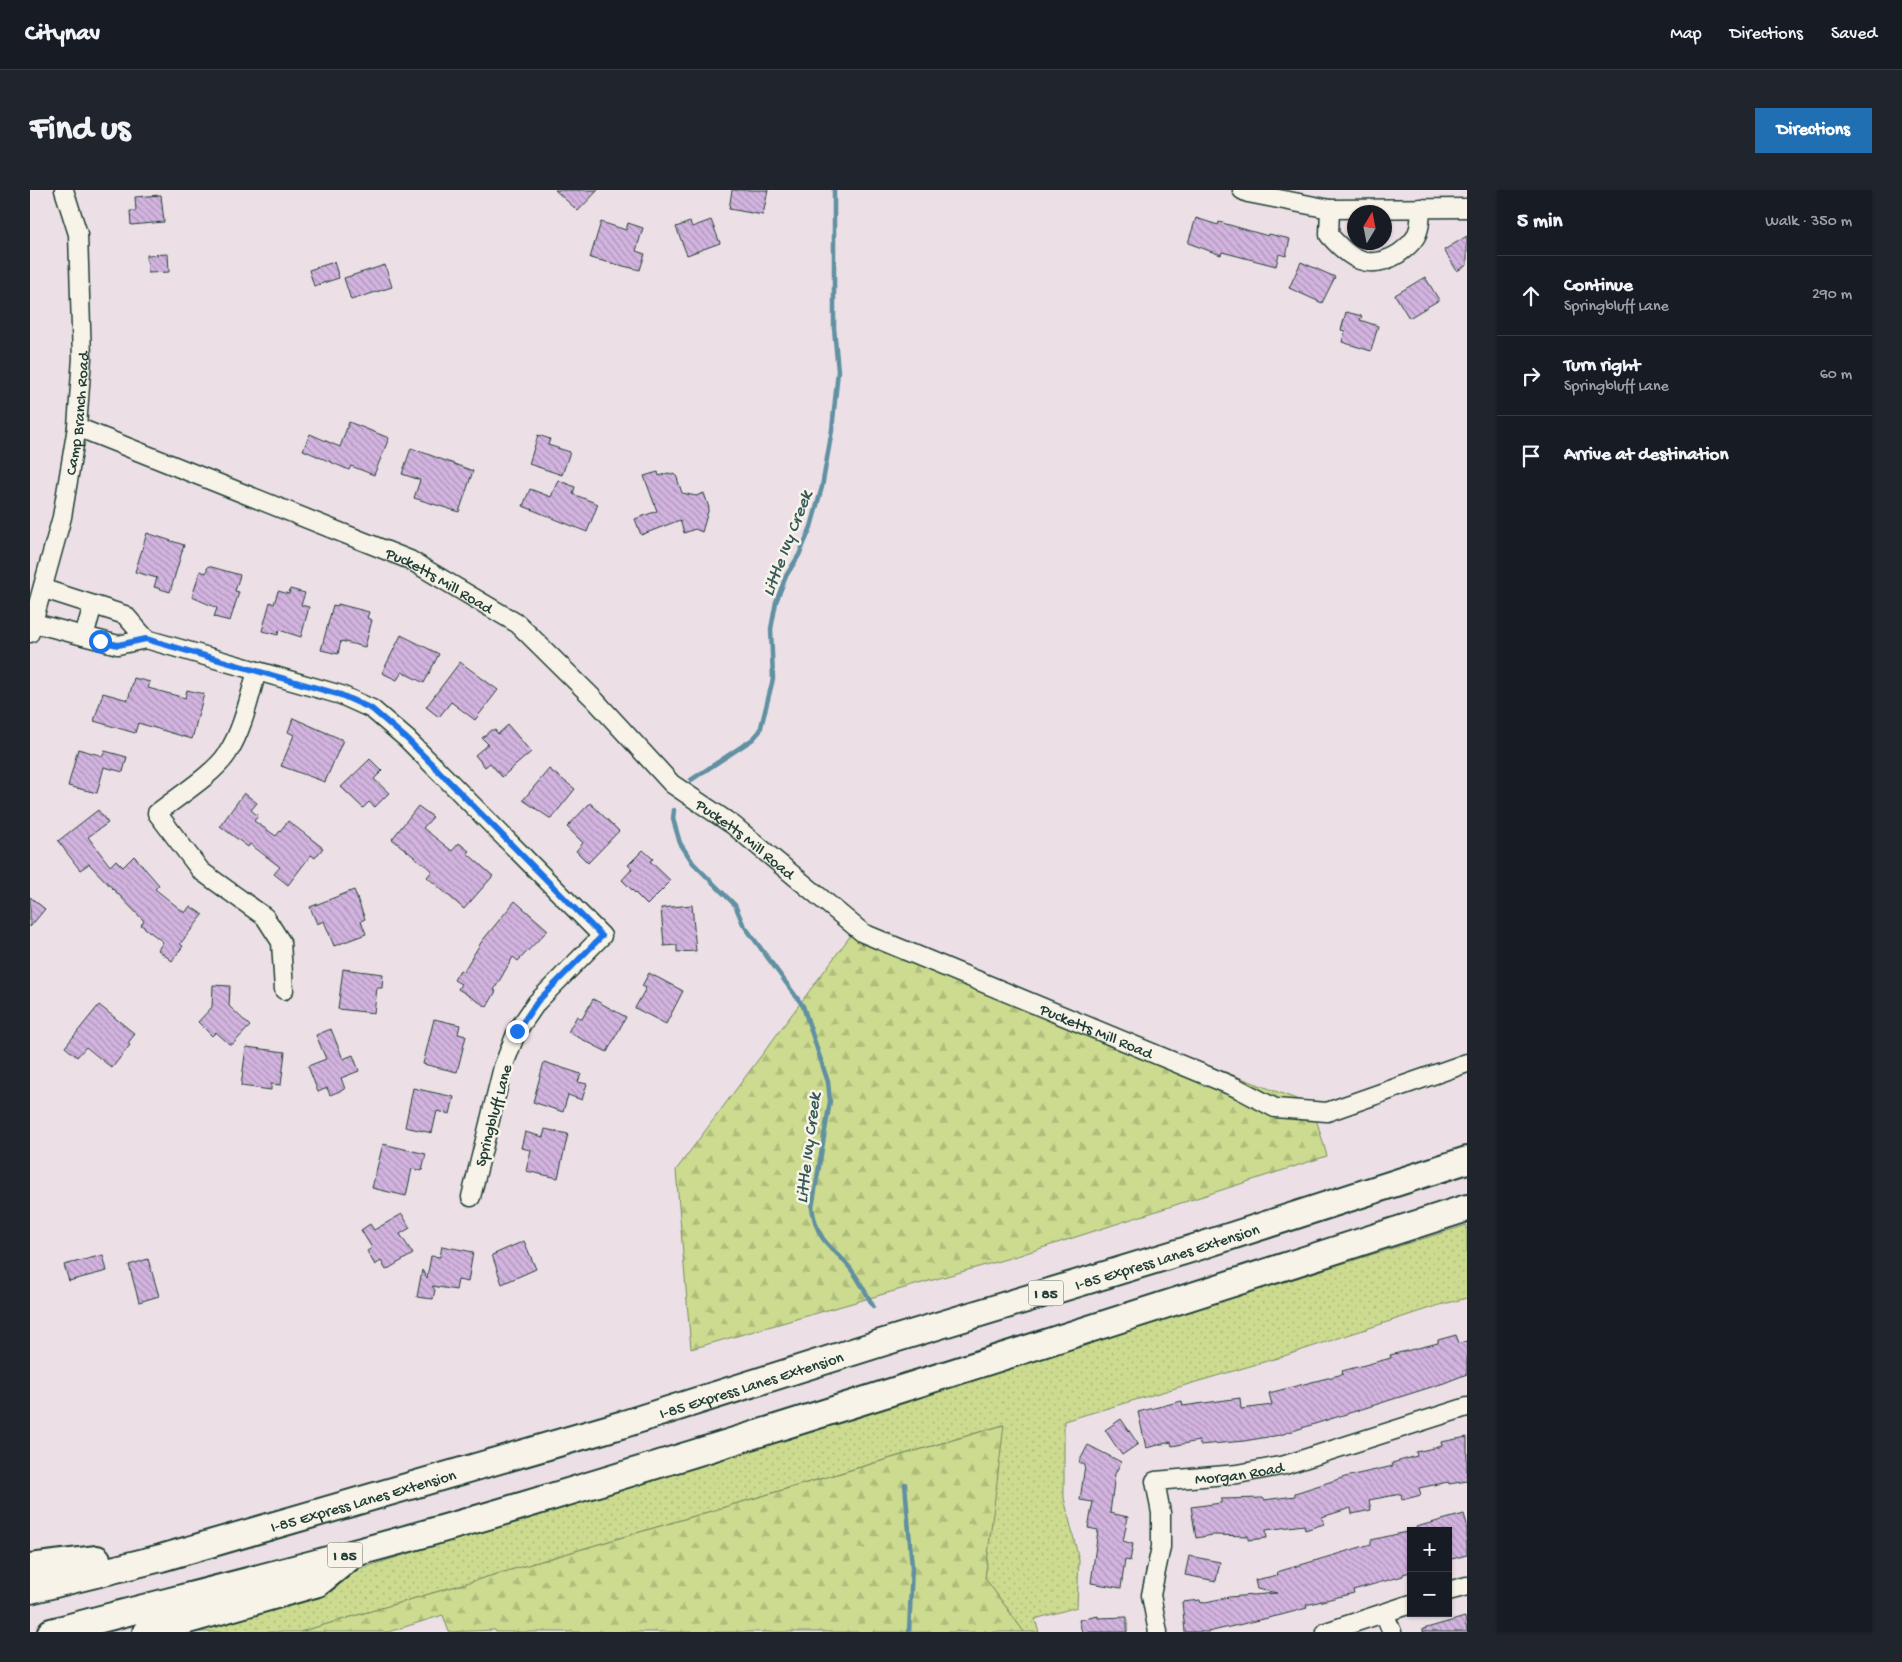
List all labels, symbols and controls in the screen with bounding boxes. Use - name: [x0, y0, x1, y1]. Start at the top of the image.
- text: Citynav: [25, 20, 100, 49]
- text: Map: [1670, 24, 1702, 45]
- text: Directions: [1730, 24, 1803, 45]
- text: Saved: [1831, 24, 1877, 45]
- button: Directions: [1755, 108, 1872, 153]
- text: Find us: [30, 110, 130, 151]
- north arrow: [1347, 205, 1392, 250]
- text: 5 min: [1517, 210, 1562, 235]
- text: Walk · 350 m: [1765, 213, 1852, 232]
- text: Continue: [1564, 275, 1633, 298]
- icon: ahead: [1517, 282, 1545, 310]
- text: 290 m: [1812, 286, 1852, 305]
- text: Springbluff Lane: [1564, 298, 1669, 317]
- street label: Camp Branch Road: [63, 350, 95, 477]
- text: Turn right: [1564, 355, 1640, 378]
- icon: right: [1517, 362, 1545, 390]
- text: 60 m: [1820, 366, 1852, 385]
- text: Springbluff Lane: [1564, 378, 1669, 397]
- icon: arrive: [1517, 442, 1545, 470]
- text: Arrive at destination: [1564, 444, 1728, 467]
- water label: Little Ivy Creek: [759, 487, 819, 599]
- street label: Pucketts Mill Road: [381, 545, 497, 621]
- route start: [89, 630, 112, 653]
- street label: Pucketts Mill Road: [690, 796, 798, 886]
- street label: Pucketts Mill Road: [1035, 1001, 1156, 1066]
- route end: [506, 1020, 529, 1043]
- street label: Springbluff Lane: [473, 1062, 518, 1169]
- water label: Little Ivy Creek: [792, 1090, 827, 1205]
- street label: I-85 Express Lanes Extension: [1073, 1221, 1263, 1297]
- road number: I 85: [1028, 1280, 1064, 1306]
- street label: I-85 Express Lanes Extension: [658, 1349, 847, 1425]
- street label: Morgan Road: [1194, 1459, 1287, 1491]
- street label: I-85 Express Lanes Extension: [269, 1467, 459, 1539]
- map controls: [1407, 1527, 1452, 1617]
- button: +: [1407, 1527, 1452, 1572]
- road number: I 85: [328, 1542, 362, 1568]
- button: −: [1407, 1572, 1452, 1617]

